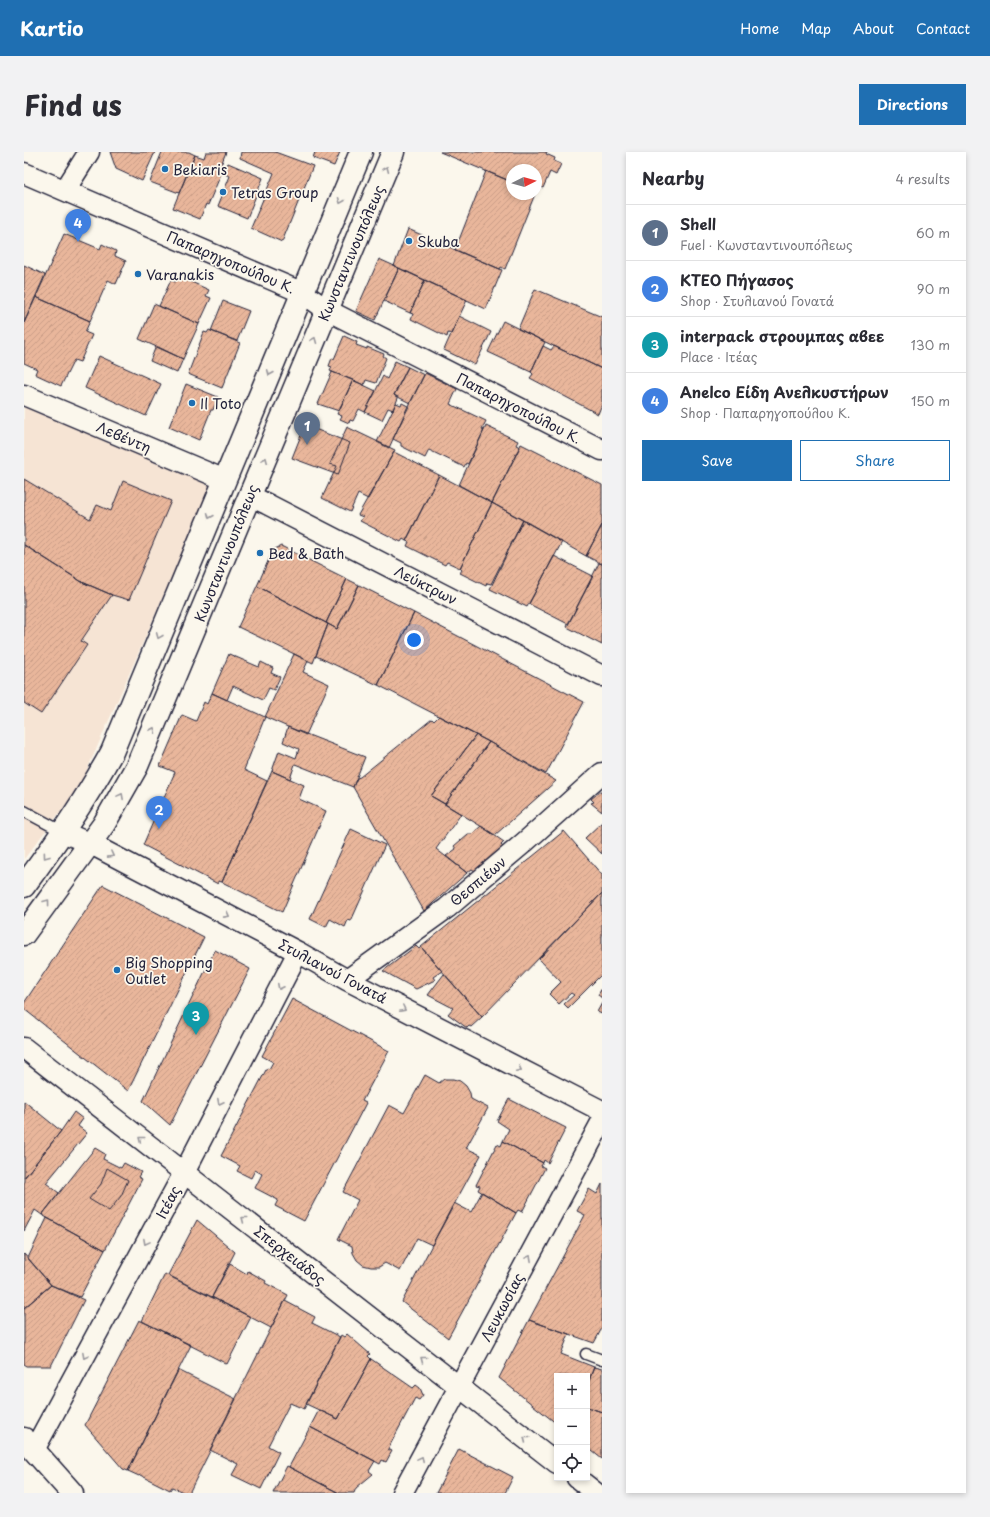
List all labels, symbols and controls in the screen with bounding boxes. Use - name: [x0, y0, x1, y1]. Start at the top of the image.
- text: Kartio: [20, 14, 83, 42]
- text: Home: [740, 18, 779, 39]
- text: Map: [801, 18, 831, 39]
- text: About: [853, 18, 894, 39]
- text: Contact: [916, 18, 970, 39]
- text: Find us: [24, 83, 122, 126]
- button: Directions: [859, 84, 966, 125]
- place label: Bekiaris: [173, 159, 227, 180]
- marker: Bekiaris: [160, 164, 170, 174]
- north arrow: [506, 164, 542, 200]
- one-way arrow: [381, 165, 389, 172]
- text: Nearby: [642, 165, 704, 191]
- text: 4 results: [896, 169, 950, 188]
- place label: Tetras Group: [231, 182, 318, 203]
- street label: Κωνσταντινουπόλεως: [313, 182, 389, 324]
- marker: Tetras Group: [218, 187, 228, 197]
- one-way arrow: [337, 198, 345, 205]
- pin: 4: [65, 209, 91, 242]
- text: Shell: [680, 212, 716, 235]
- text: 1: [652, 223, 658, 242]
- text: 60 m: [916, 223, 950, 242]
- street label: Παπαρηγοπούλου Κ.: [164, 225, 298, 299]
- place label: Skuba: [417, 231, 460, 252]
- text: Fuel · Κωνσταντινουπόλεως: [680, 235, 853, 254]
- marker: Skuba: [404, 236, 414, 246]
- place label: Varanakis: [146, 264, 214, 285]
- text: ΚΤΕΟ Πήγασος: [680, 268, 794, 291]
- marker: Varanakis: [133, 269, 143, 279]
- text: 2: [650, 279, 660, 298]
- text: 90 m: [917, 279, 950, 298]
- text: Shop · Στυλιανού Γονατά: [680, 291, 834, 310]
- text: interpack στρουμπας αβεε: [680, 324, 884, 347]
- text: 3: [651, 335, 659, 354]
- text: 130 m: [911, 335, 950, 354]
- one-way arrow: [310, 337, 318, 344]
- text: Place · Ιτέας: [680, 347, 757, 366]
- street label: Παπαρηγοπούλου Κ.: [453, 367, 585, 449]
- one-way arrow: [266, 369, 274, 376]
- text: Anelco Είδη Ανελκυστήρων: [680, 380, 889, 403]
- text: 4: [651, 391, 659, 410]
- text: 150 m: [911, 391, 950, 410]
- place label: Il Toto: [200, 393, 241, 414]
- marker: Il Toto: [187, 398, 197, 408]
- text: Shop · Παπαρηγοπούλου Κ.: [680, 403, 851, 422]
- pin: 1: [294, 412, 320, 445]
- street label: Λεβέντη: [93, 416, 155, 458]
- button: Save: [642, 440, 792, 481]
- button: Share: [800, 440, 950, 481]
- one-way arrow: [260, 457, 268, 464]
- street label: Κωνσταντινουπόλεως: [189, 481, 263, 625]
- one-way arrow: [206, 512, 214, 519]
- place label: Bed & Bath: [268, 543, 344, 564]
- marker: Bed & Bath: [255, 548, 265, 558]
- street label: Λεύκτρων: [391, 560, 461, 610]
- your location: [404, 630, 424, 650]
- one-way arrow: [156, 632, 164, 639]
- one-way arrow: [148, 727, 156, 734]
- one-way arrow: [117, 793, 124, 800]
- pin: 2: [146, 796, 172, 829]
- one-way arrow: [107, 850, 115, 858]
- one-way arrow: [44, 851, 51, 858]
- street label: Θεσπιέων: [445, 851, 511, 911]
- one-way arrow: [42, 900, 49, 907]
- one-way arrow: [222, 910, 230, 918]
- street label: Στυλιανού Γονατά: [275, 934, 391, 1008]
- place label: Big Shopping Outlet: [125, 952, 213, 989]
- marker: Big Shopping Outlet: [112, 965, 122, 975]
- one-way arrow: [277, 982, 284, 990]
- pin: 3: [183, 1002, 209, 1035]
- one-way arrow: [399, 1004, 406, 1012]
- one-way arrow: [514, 1064, 522, 1071]
- one-way arrow: [217, 1098, 225, 1105]
- one-way arrow: [138, 1136, 145, 1144]
- street label: Ιτέας: [151, 1182, 185, 1222]
- one-way arrow: [241, 1217, 248, 1224]
- street label: Σπερχειάδος: [250, 1220, 330, 1290]
- one-way arrow: [144, 1238, 151, 1245]
- one-way arrow: [524, 1255, 532, 1262]
- street label: Λευκωσίας: [475, 1269, 529, 1345]
- one-way arrow: [82, 1352, 89, 1359]
- one-way arrow: [421, 1357, 428, 1364]
- map controls: [554, 1373, 590, 1481]
- button: +: [554, 1373, 590, 1409]
- button: −: [554, 1409, 590, 1445]
- one-way arrow: [524, 1436, 531, 1443]
- button: locate: [554, 1445, 590, 1481]
- one-way arrow: [416, 1455, 423, 1463]

